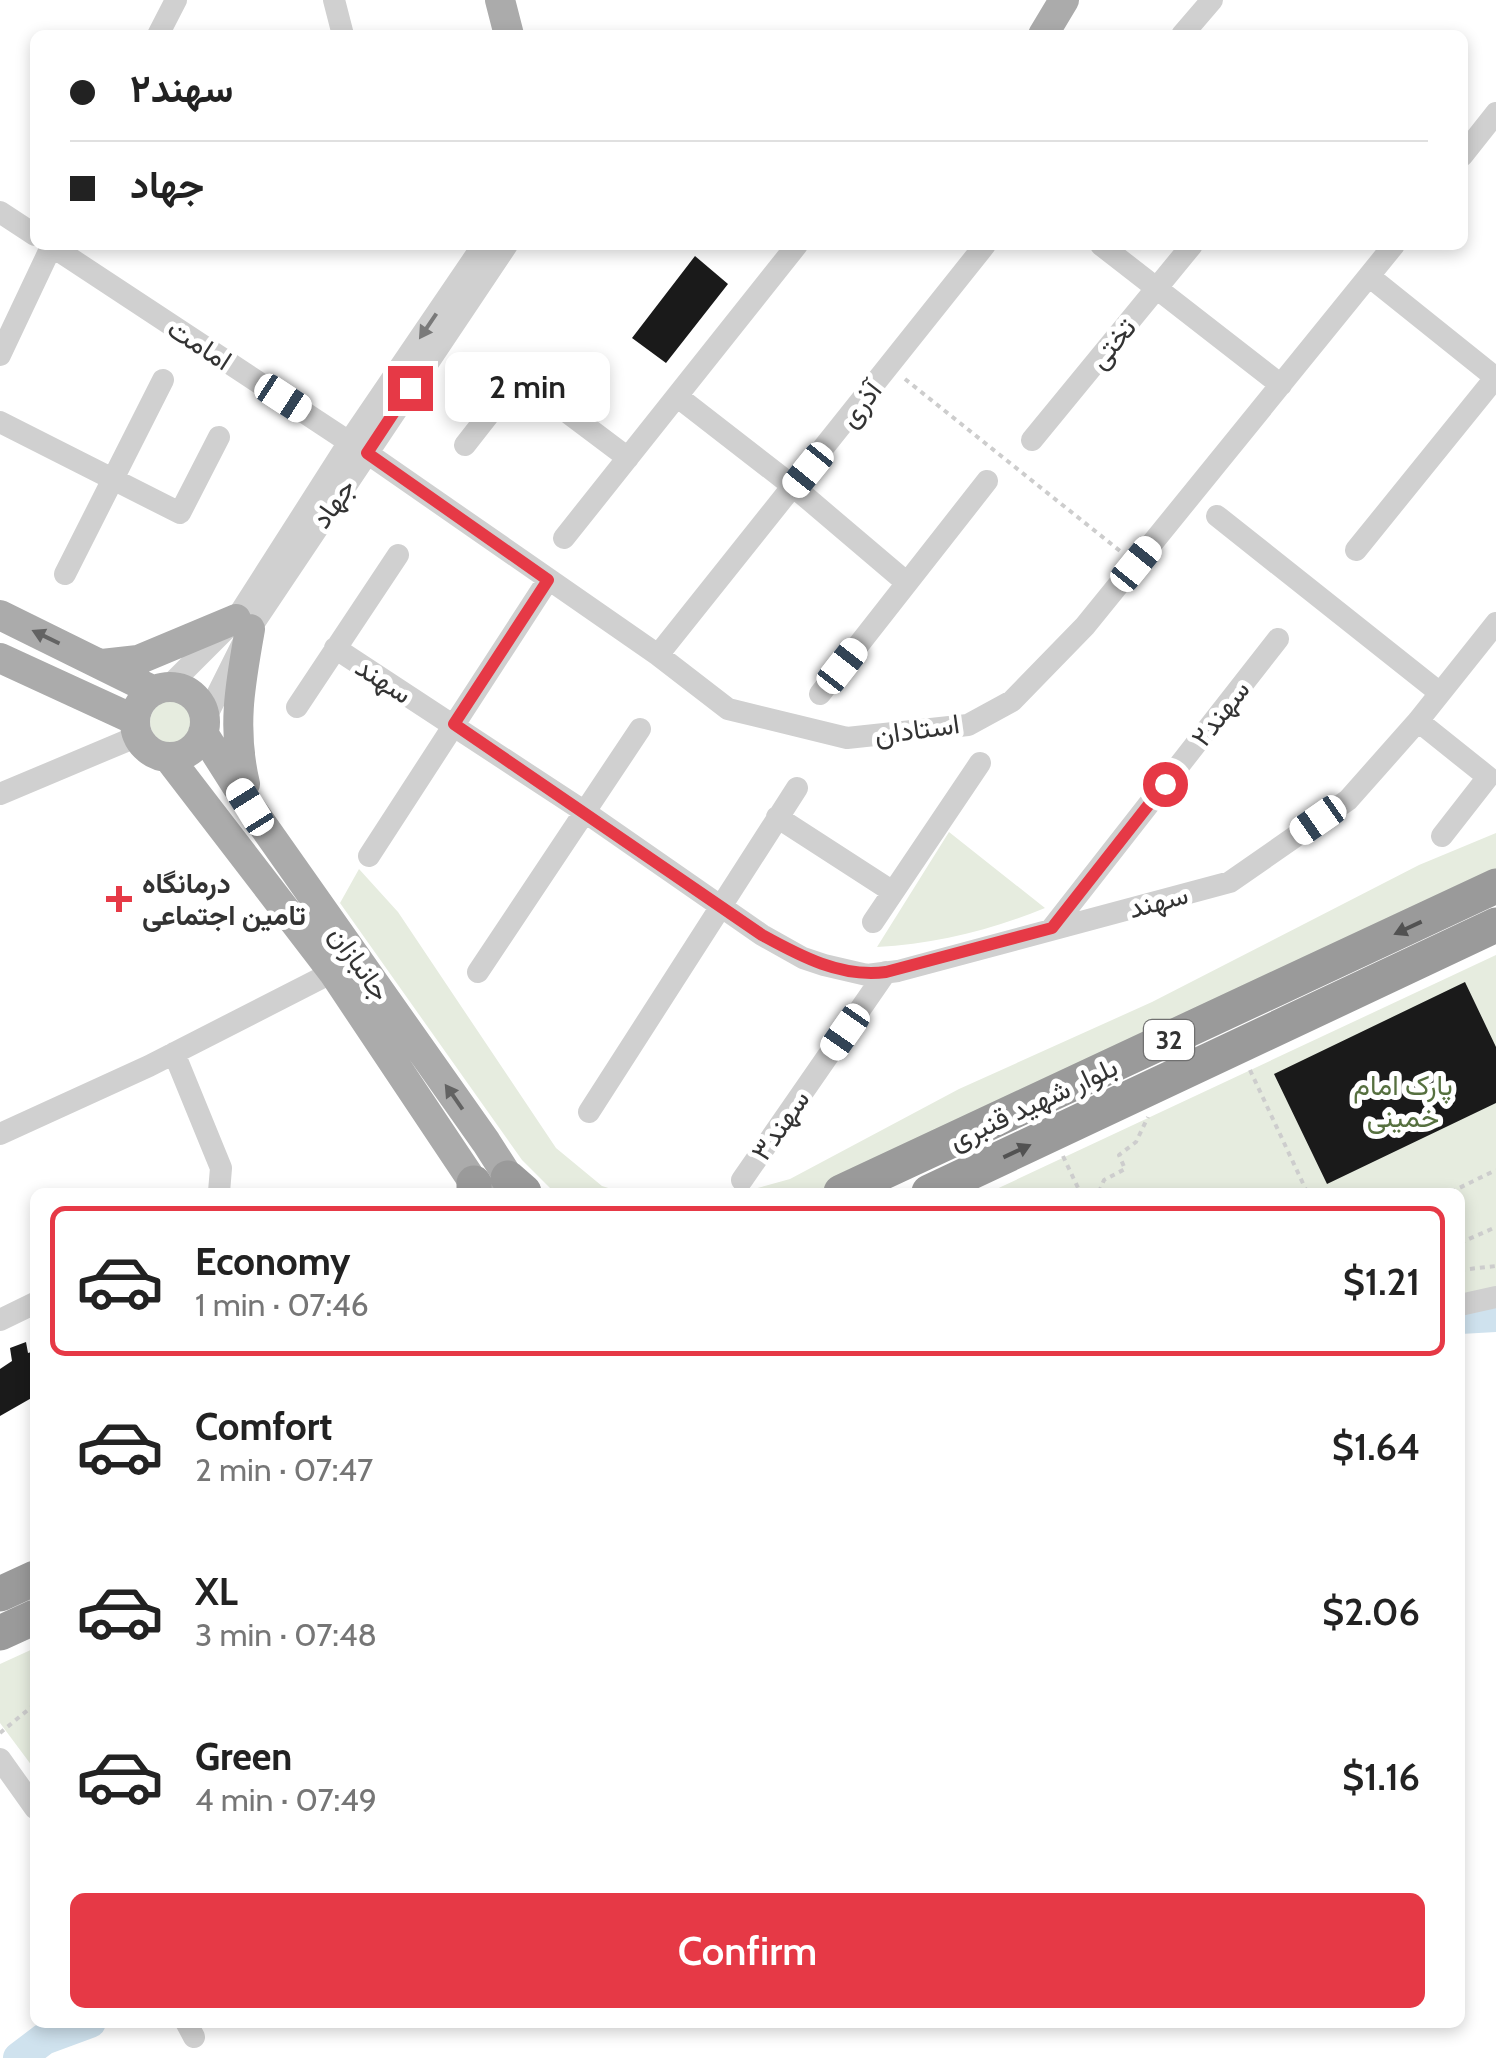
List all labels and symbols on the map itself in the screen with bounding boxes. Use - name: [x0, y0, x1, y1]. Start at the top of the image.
- street label: امامت: [162, 311, 238, 377]
- street label: تختی: [1081, 311, 1143, 375]
- one-way arrow: [419, 312, 438, 339]
- callout: 2 min: [445, 353, 610, 423]
- route end: [388, 366, 433, 411]
- car: [250, 369, 316, 427]
- street label: آذری: [831, 372, 891, 434]
- car: [777, 437, 839, 503]
- street label: جهاد: [304, 471, 363, 535]
- car: [1105, 531, 1167, 597]
- one-way arrow: [31, 629, 60, 646]
- car: [812, 633, 872, 699]
- street label: سهند: [349, 649, 419, 712]
- street label: سهند۲: [1184, 673, 1257, 754]
- street label: استادان: [872, 706, 962, 752]
- route start: [1143, 762, 1188, 807]
- car: [221, 774, 279, 840]
- car: [1285, 791, 1351, 849]
- place label: درمانگاه تامین اجتماعی: [142, 866, 306, 932]
- street label: سهند: [1124, 877, 1192, 926]
- marker: درمانگاه تامین اجتماعی: [106, 886, 132, 912]
- street label: جانبازان: [321, 919, 398, 1008]
- one-way arrow: [1393, 919, 1422, 936]
- car: [816, 999, 874, 1065]
- road number: 32: [1144, 1020, 1194, 1060]
- street label: بلوار شهید قنبری: [943, 1049, 1123, 1158]
- park label: پارک امام خمینی: [1353, 1068, 1453, 1134]
- street label: سهند۳: [743, 1083, 817, 1168]
- one-way arrow: [445, 1084, 464, 1110]
- one-way arrow: [1002, 1143, 1032, 1159]

